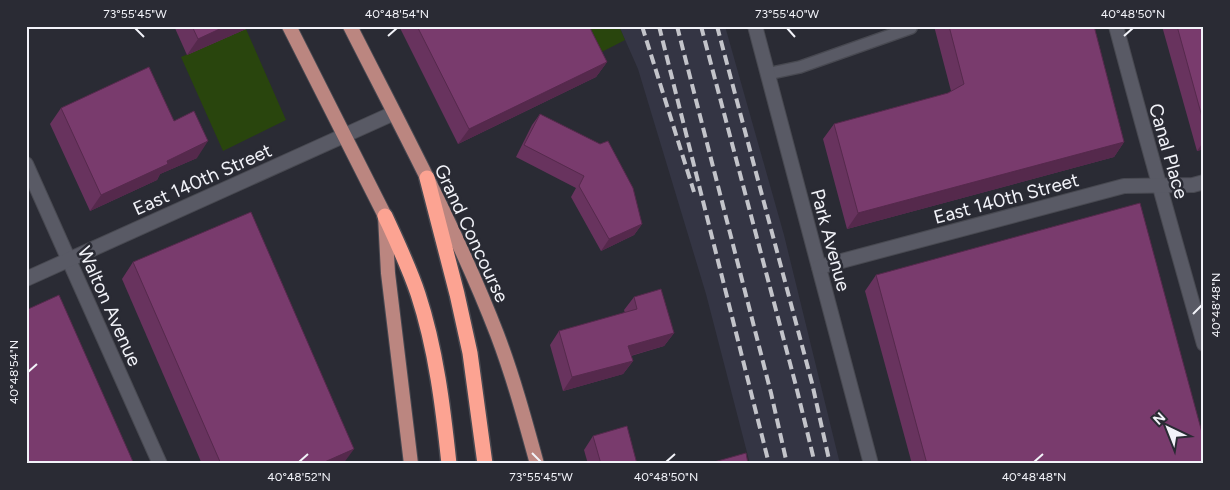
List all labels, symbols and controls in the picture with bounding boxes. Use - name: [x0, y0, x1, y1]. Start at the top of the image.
- text: 73°55'45"W: [103, 7, 167, 21]
- text: 40°48'54"N: [365, 7, 429, 21]
- text: 73°55'40"W: [755, 7, 820, 21]
- text: 40°48'50"N: [1101, 7, 1165, 21]
- street label: Canal Place: [1144, 101, 1193, 201]
- street label: East 140th Street: [129, 139, 275, 220]
- street label: Grand Concourse: [429, 160, 514, 306]
- street label: East 140th Street: [931, 168, 1081, 229]
- street label: Park Avenue: [806, 186, 855, 294]
- street label: Walton Avenue: [73, 243, 146, 370]
- text: 40°48'48"N: [1209, 273, 1223, 337]
- text: 40°48'54"N: [7, 340, 21, 404]
- north arrow: [1142, 402, 1192, 452]
- text: N: [1150, 409, 1169, 429]
- text: 40°48'52"N: [267, 470, 331, 484]
- text: 73°55'45"W: [509, 470, 573, 484]
- text: 40°48'50"N: [634, 470, 698, 484]
- text: 40°48'48"N: [1002, 470, 1066, 484]

